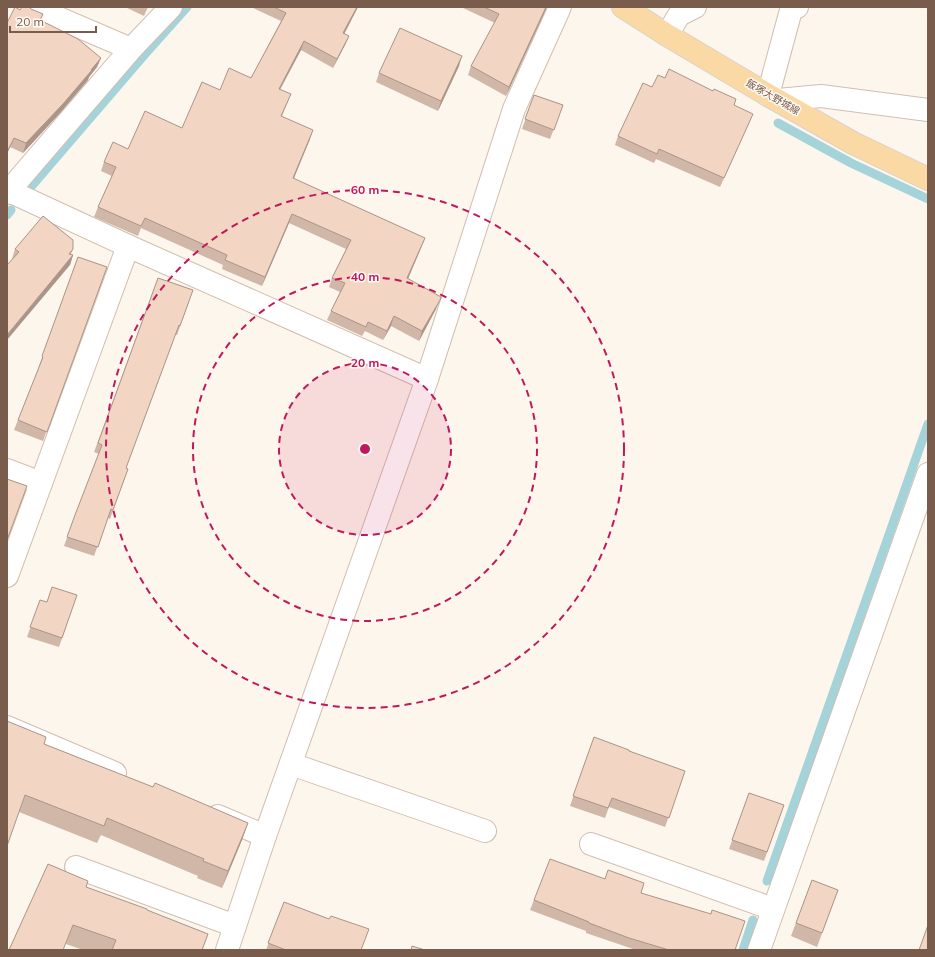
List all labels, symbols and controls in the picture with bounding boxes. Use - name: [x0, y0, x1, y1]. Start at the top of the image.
- scale bar: [10, 8, 96, 34]
- text: 20 m: [16, 14, 44, 29]
- street label: 飯塚大野城線: [744, 76, 802, 118]
- text: 60 m: [351, 182, 379, 197]
- text: 40 m: [351, 269, 379, 284]
- text: 20 m: [351, 355, 379, 370]
- centre of rings: [358, 442, 372, 456]

